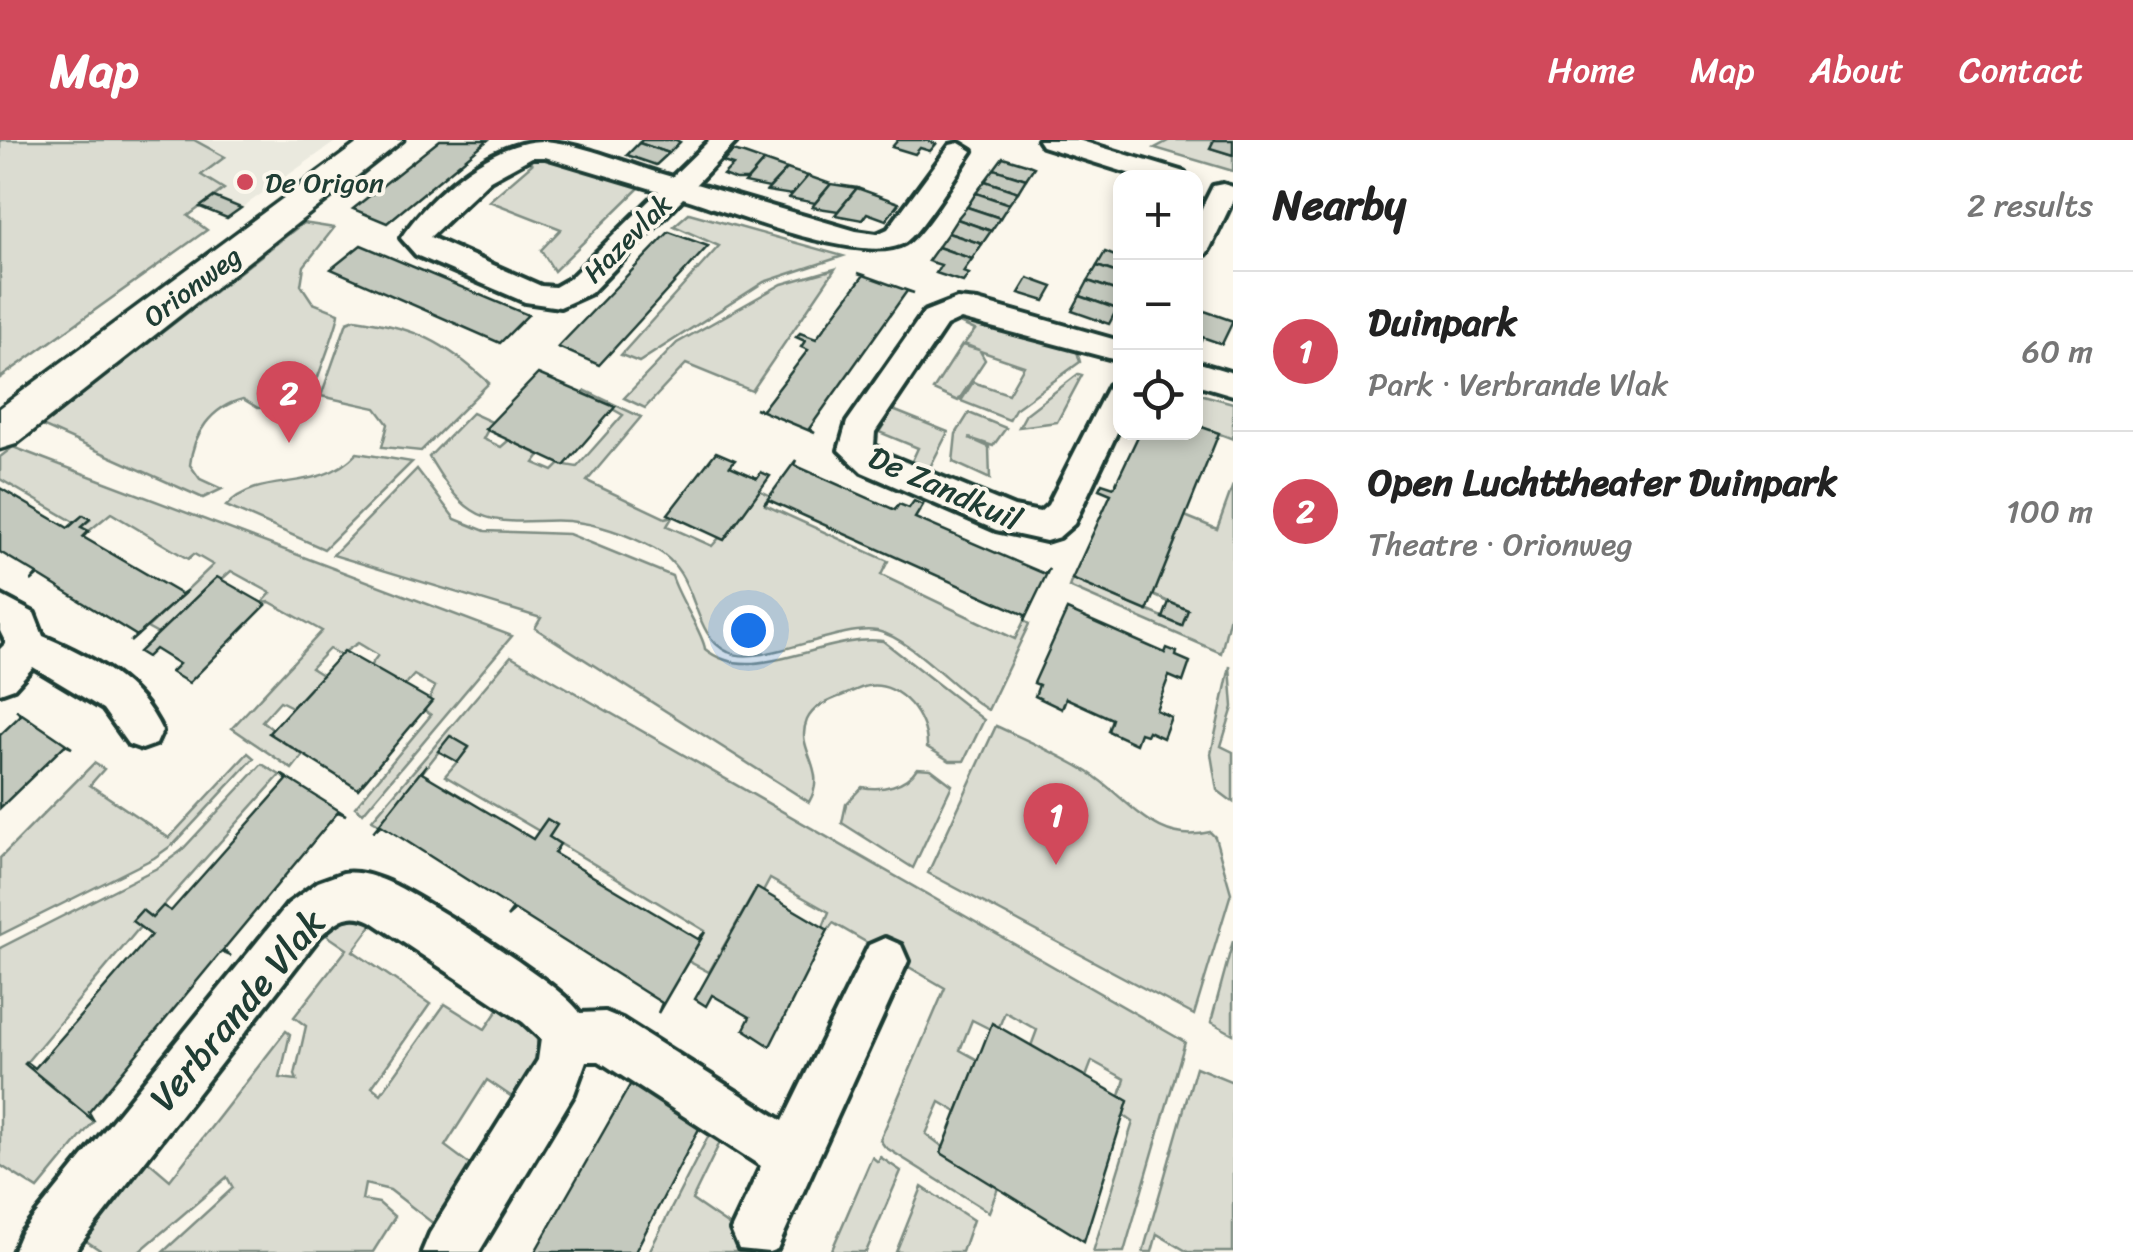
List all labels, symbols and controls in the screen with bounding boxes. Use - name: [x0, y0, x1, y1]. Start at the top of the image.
- text: Map: [50, 28, 139, 113]
- text: Home: [1548, 39, 1635, 101]
- text: Map: [1690, 39, 1755, 101]
- text: About: [1810, 39, 1904, 101]
- text: Contact: [1959, 39, 2083, 101]
- place label: De Origon: [265, 158, 384, 207]
- text: Nearby: [1273, 168, 1406, 242]
- map controls: [1113, 170, 1203, 440]
- button: +: [1113, 170, 1203, 260]
- marker: De Origon: [234, 171, 256, 193]
- text: 2 results: [1967, 177, 2093, 234]
- street label: Hazevlak: [571, 182, 684, 295]
- street label: Orionweg: [132, 233, 252, 340]
- button: −: [1113, 260, 1203, 350]
- text: Duinpark: [1368, 289, 1517, 356]
- text: 1: [1299, 323, 1312, 380]
- text: 60 m: [2022, 323, 2093, 380]
- button: locate: [1113, 350, 1203, 440]
- text: Park · Verbrande Vlak: [1368, 356, 1668, 413]
- pin: 2: [256, 360, 322, 443]
- street label: De Zandkuil: [859, 429, 1032, 548]
- text: Open Luchttheater Duinpark: [1368, 449, 1837, 516]
- text: 2: [1296, 483, 1315, 540]
- text: 100 m: [2006, 483, 2093, 540]
- text: Theatre · Orionweg: [1368, 516, 1633, 573]
- your location: [723, 605, 774, 656]
- pin: 1: [1024, 782, 1088, 865]
- street label: Verbrande Vlak: [132, 893, 343, 1127]

